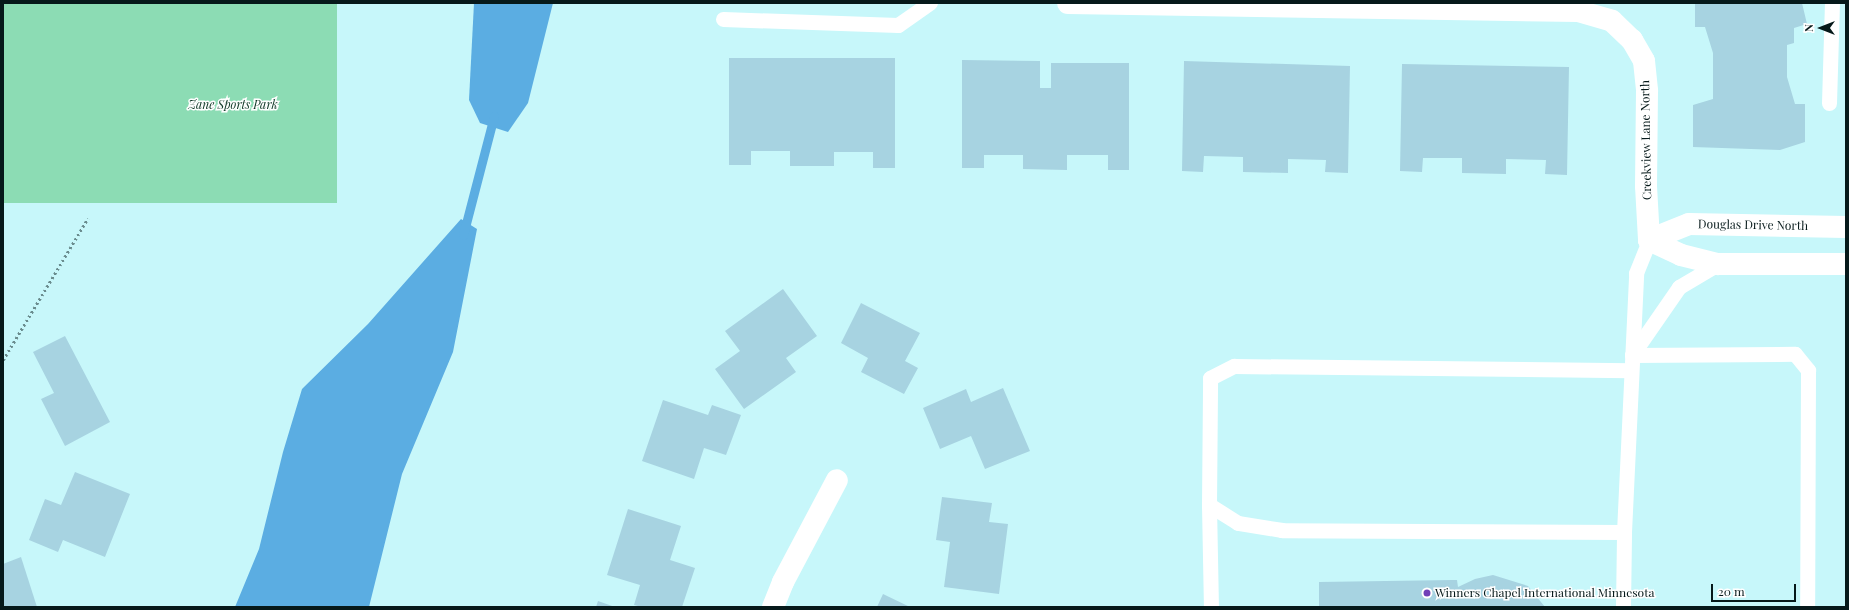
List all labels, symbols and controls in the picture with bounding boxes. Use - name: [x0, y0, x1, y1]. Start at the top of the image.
- north arrow: [1801, 8, 1841, 48]
- text: N: [1801, 24, 1816, 32]
- street label: Creekview Lane North: [1638, 80, 1654, 200]
- park label: Zane Sports Park: [188, 98, 278, 112]
- street label: Douglas Drive North: [1698, 217, 1808, 233]
- scale bar: [1713, 576, 1798, 602]
- text: 20 m: [1718, 583, 1745, 599]
- place label: Winners Chapel International Minnesota: [1435, 586, 1654, 600]
- marker: Winners Chapel International Minnesota: [1422, 588, 1432, 598]

